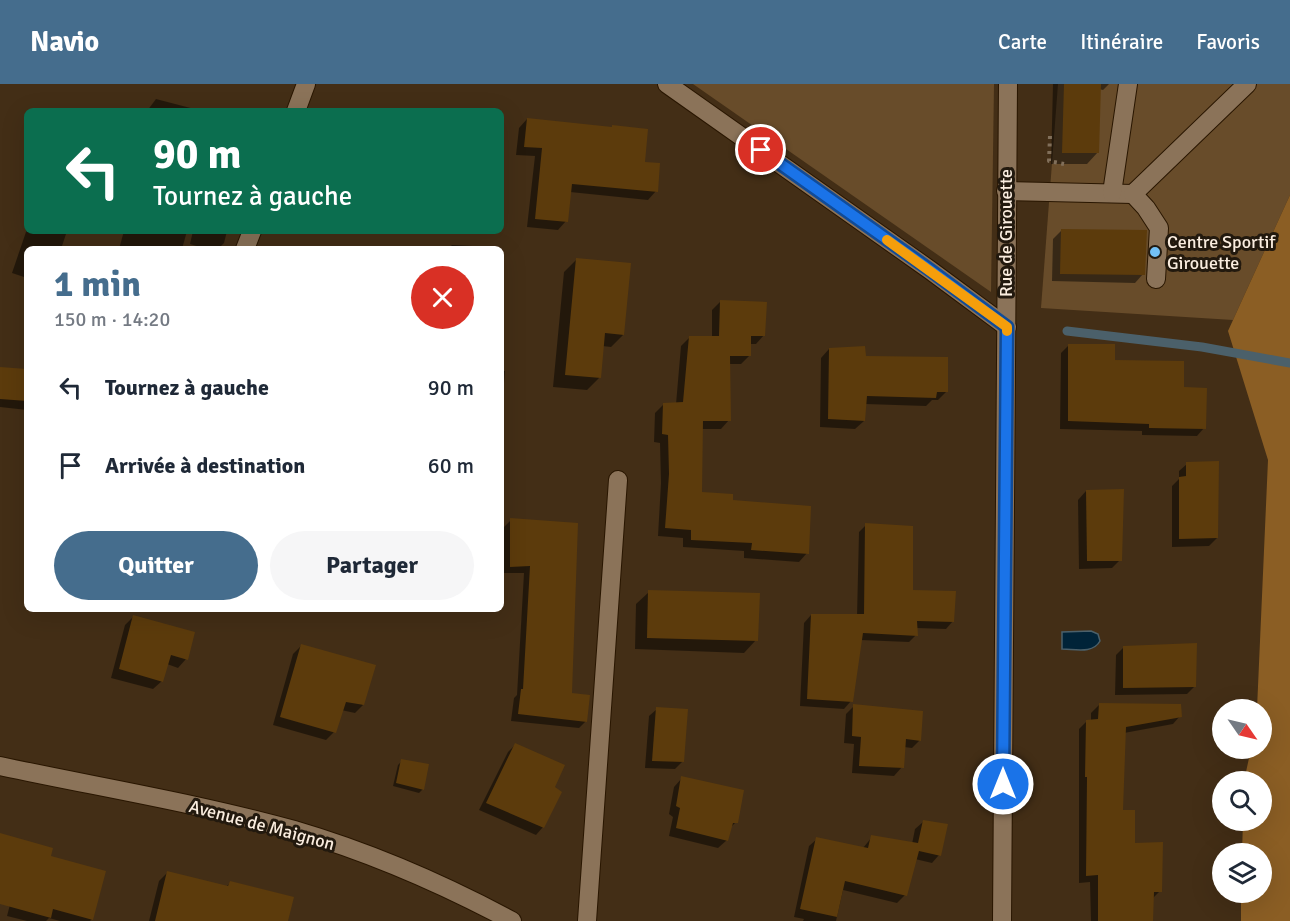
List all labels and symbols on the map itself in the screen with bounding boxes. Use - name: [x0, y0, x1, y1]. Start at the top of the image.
- pin: [735, 124, 786, 175]
- street label: Rue de Girouette: [995, 169, 1017, 297]
- place label: Centre Sportif Girouette: [1167, 231, 1276, 274]
- marker: Centre Sportif Girouette: [1148, 245, 1162, 259]
- north arrow: [1212, 699, 1272, 759]
- position arrow: [971, 752, 1035, 816]
- street label: Avenue de Maignon: [187, 795, 337, 855]

